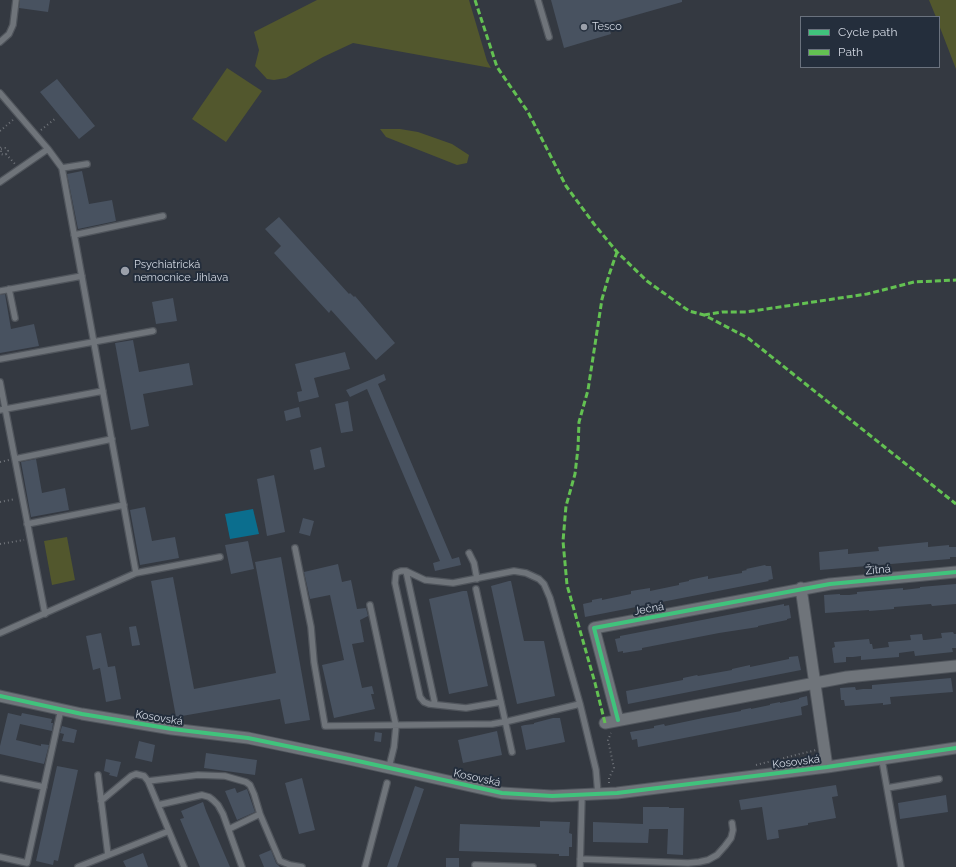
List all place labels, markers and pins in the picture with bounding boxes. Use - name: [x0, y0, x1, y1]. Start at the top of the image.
- place label: Tesco: [592, 20, 622, 34]
- marker: Tesco: [579, 22, 589, 32]
- place label: Psychiatrická nemocnice Jihlava: [134, 258, 228, 284]
- marker: Psychiatrická nemocnice Jihlava: [119, 265, 131, 277]

